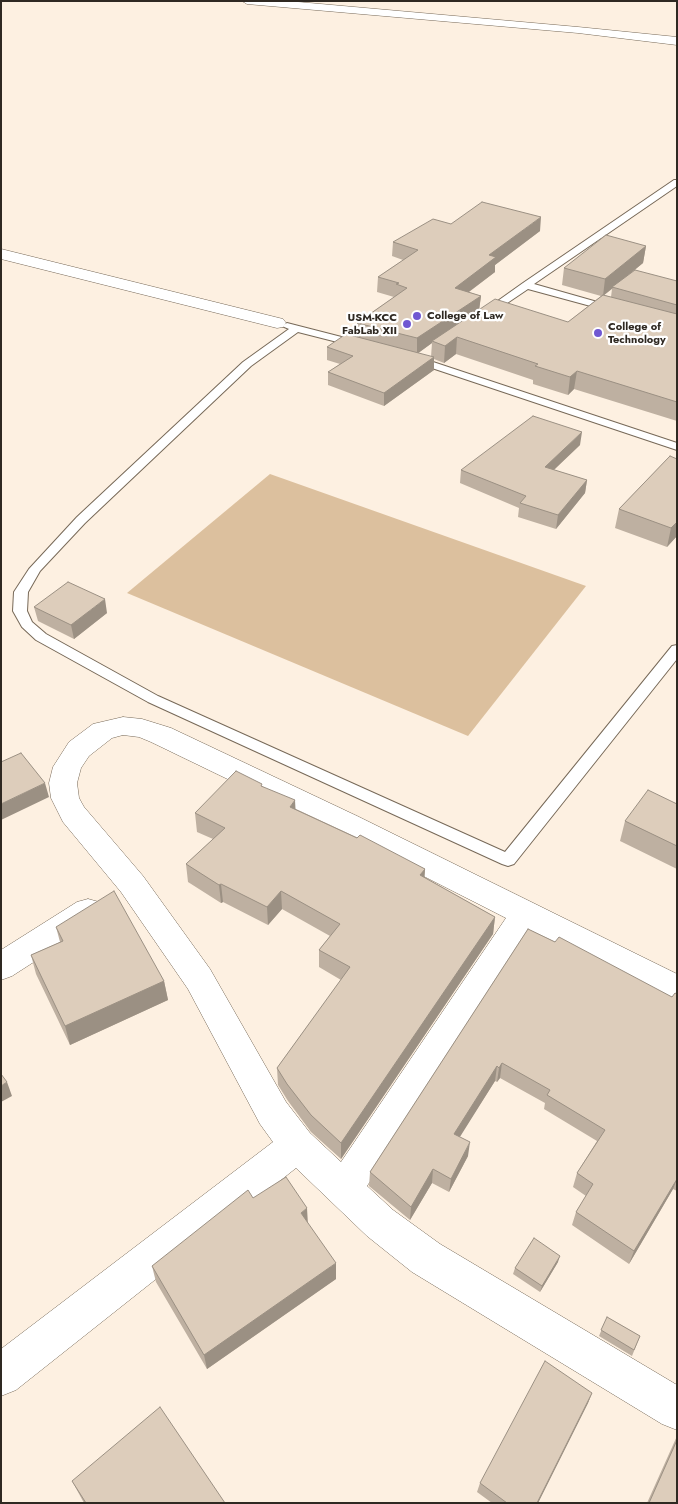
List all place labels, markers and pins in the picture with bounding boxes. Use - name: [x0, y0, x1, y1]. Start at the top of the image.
- place label: College of Law: [427, 309, 503, 323]
- marker: College of Law: [411, 310, 423, 322]
- place label: USM-KCC FabLab XII: [342, 311, 397, 337]
- marker: USM-KCC FabLab XII: [401, 318, 413, 330]
- place label: College of Technology: [608, 320, 666, 346]
- marker: College of Technology: [592, 327, 604, 339]

